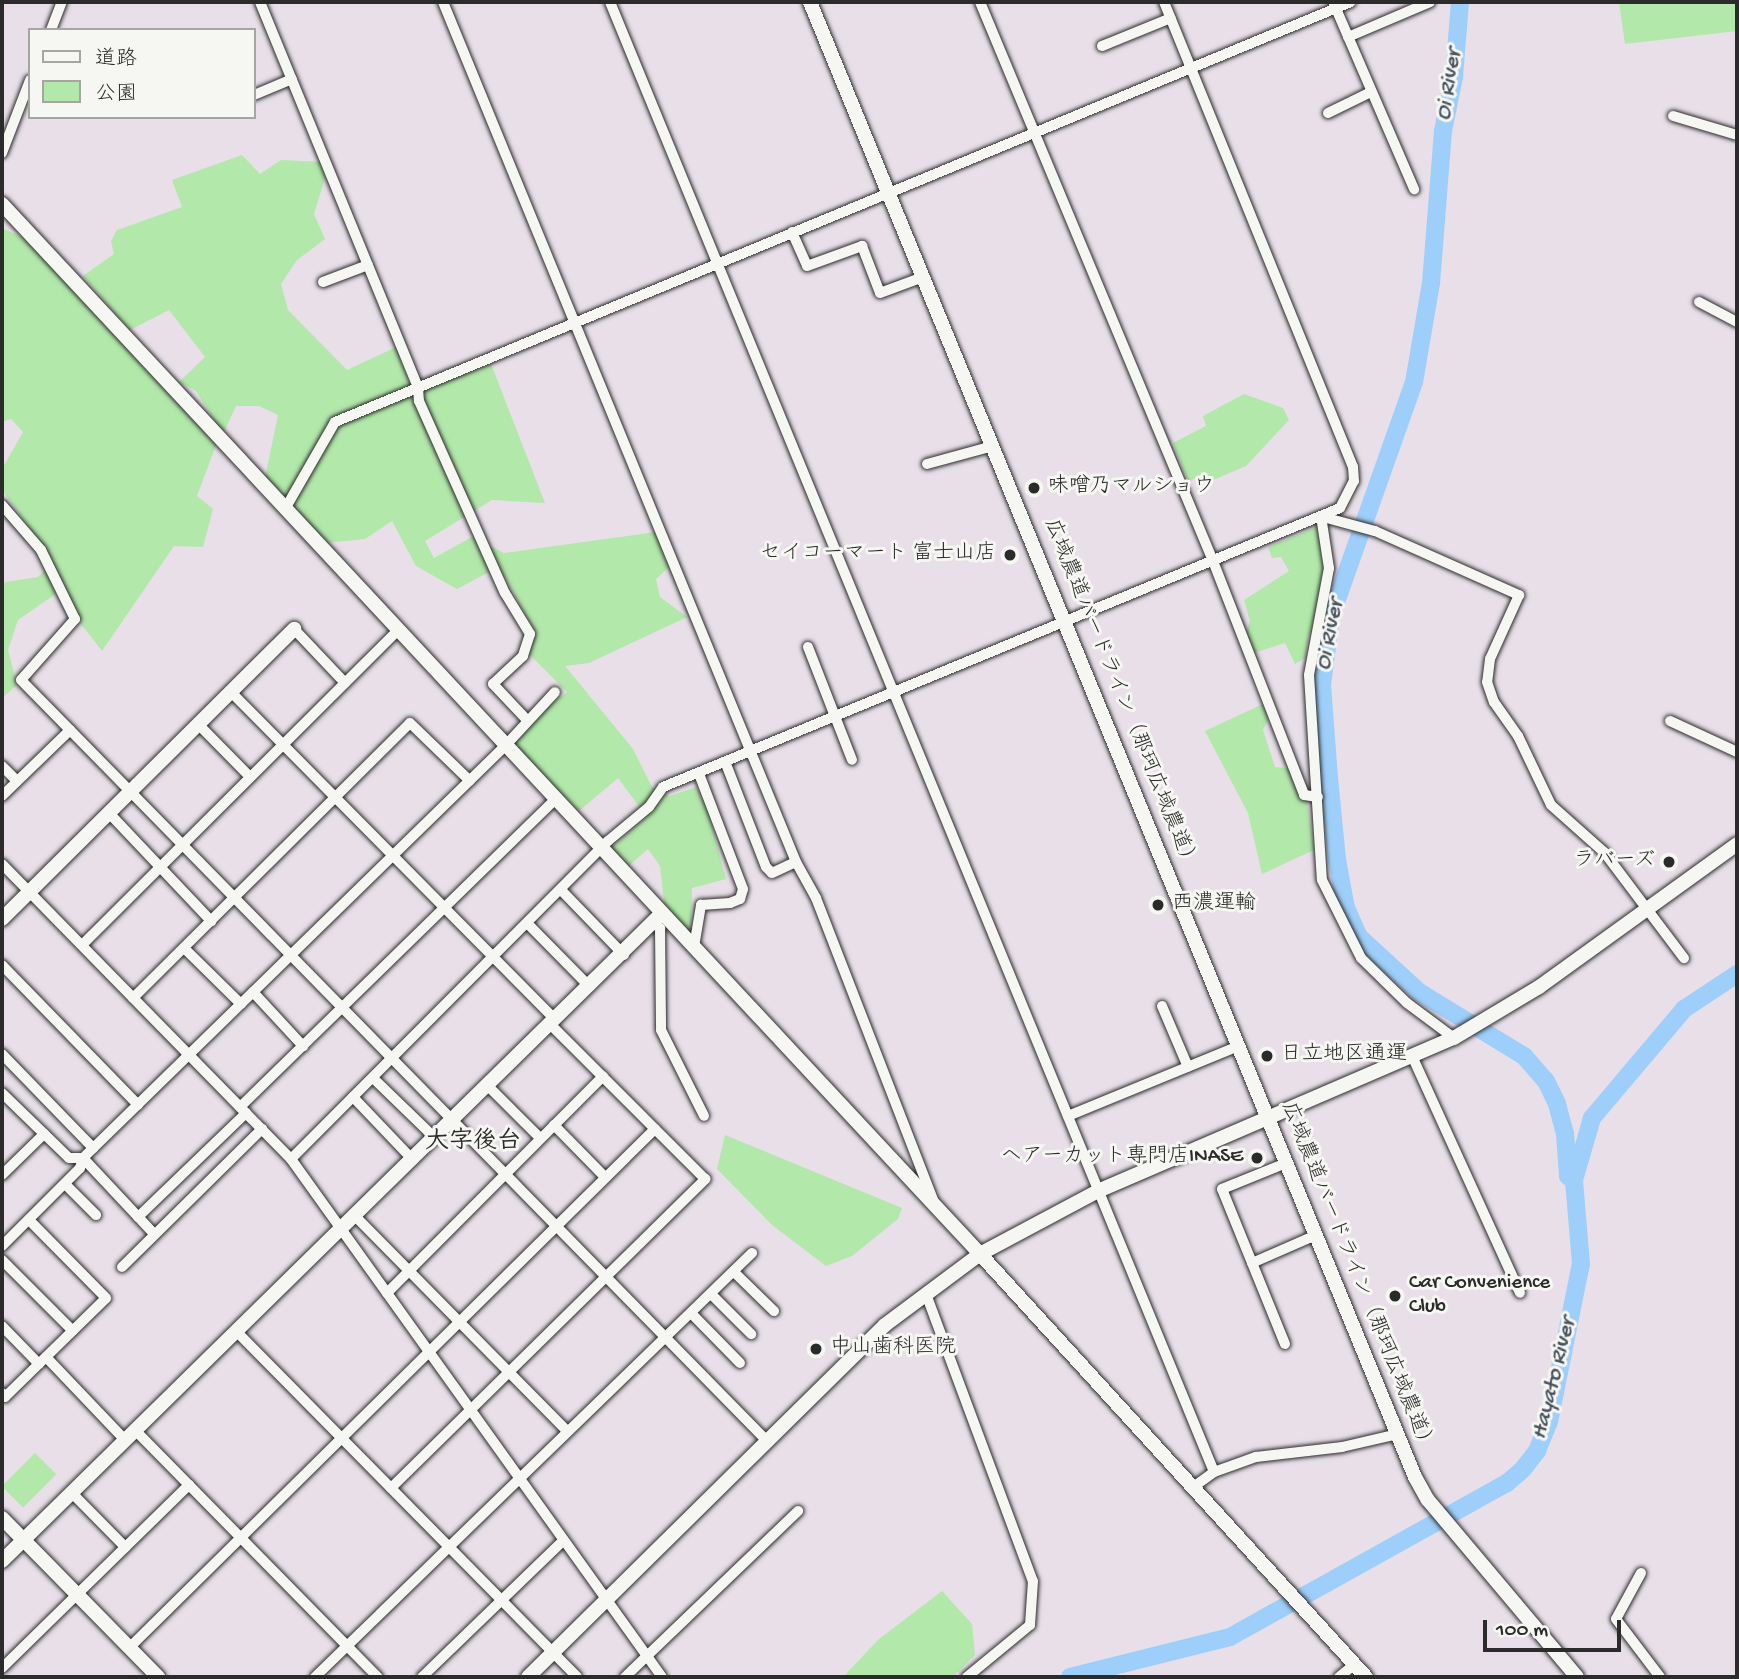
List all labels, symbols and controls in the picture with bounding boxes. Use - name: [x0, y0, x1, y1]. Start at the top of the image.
- legend: [28, 28, 256, 119]
- text: 道路: [95, 48, 137, 73]
- water label: Oi River: [1431, 48, 1469, 122]
- text: 公園: [95, 83, 137, 108]
- place label: 味噌乃マルショウ: [1048, 475, 1216, 501]
- marker: 味噌乃マルショウ: [1026, 480, 1042, 496]
- street label: 広域農道バードライン（那珂広域農道）: [1037, 515, 1201, 875]
- place label: セイコーマート 富士山店: [760, 542, 996, 568]
- marker: セイコーマート 富士山店: [1002, 547, 1018, 563]
- water label: Oi River: [1311, 597, 1351, 673]
- place label: ラバーズ: [1571, 849, 1655, 875]
- marker: ラバーズ: [1661, 854, 1677, 870]
- place label: 西濃運輸: [1172, 892, 1256, 918]
- marker: 西濃運輸: [1150, 897, 1166, 913]
- place label: 日立地区通運: [1281, 1043, 1407, 1069]
- marker: 日立地区通運: [1259, 1048, 1275, 1064]
- street label: 広域農道バードライン（那珂広域農道）: [1274, 1098, 1438, 1458]
- district label: 大字後台: [425, 1129, 521, 1157]
- place label: ヘアーカット専門店INASE: [1001, 1145, 1243, 1171]
- marker: ヘアーカット専門店INASE: [1249, 1150, 1265, 1166]
- place label: Car Convenience Club: [1409, 1271, 1550, 1321]
- marker: Car Convenience Club: [1387, 1288, 1403, 1304]
- water label: Hayato River: [1527, 1316, 1583, 1442]
- place label: 中山歯科医院: [830, 1336, 956, 1362]
- marker: 中山歯科医院: [808, 1341, 824, 1357]
- scale bar: [1487, 1606, 1625, 1650]
- text: 100 m: [1496, 1619, 1548, 1644]

